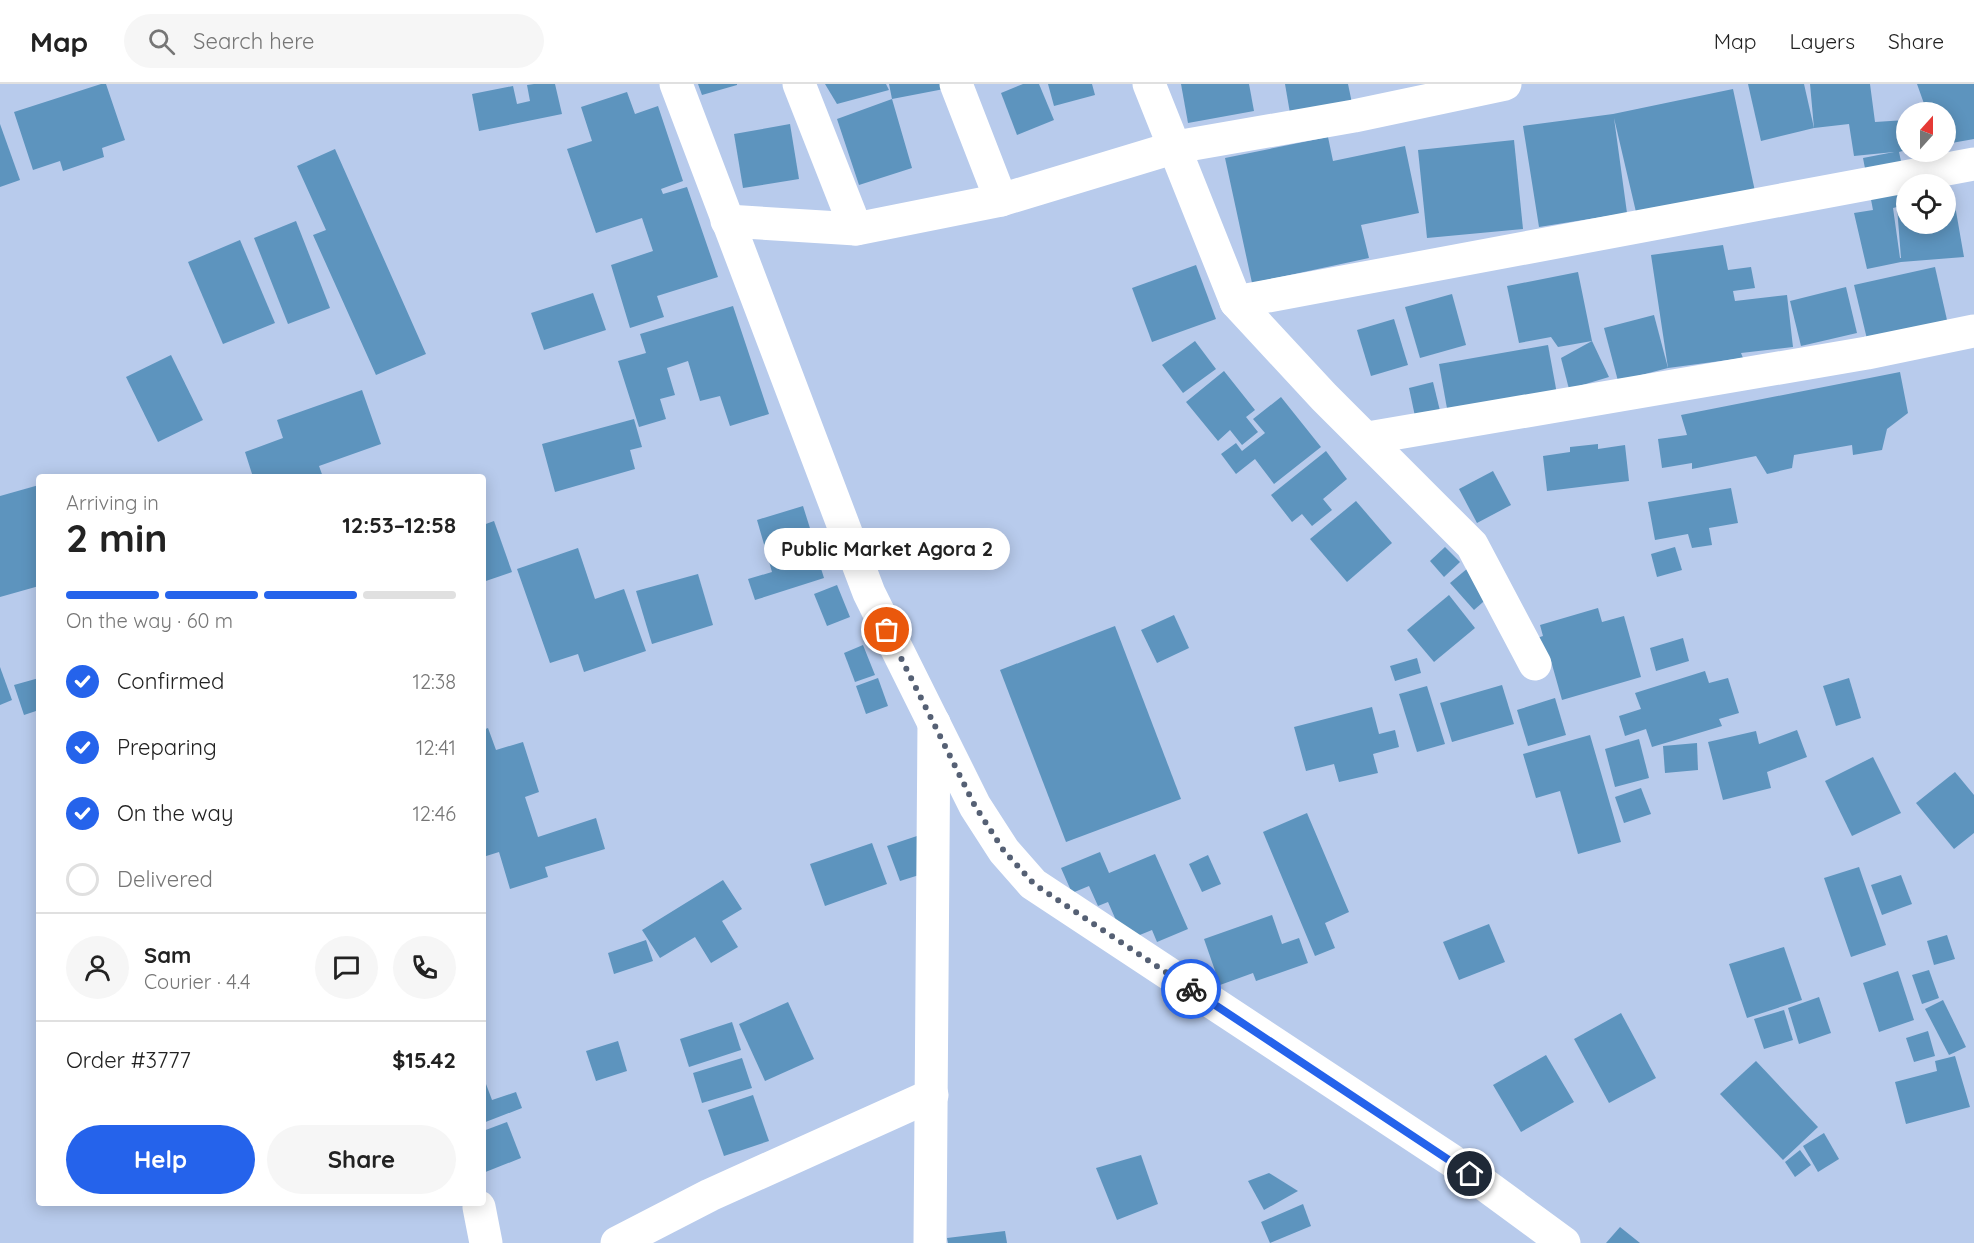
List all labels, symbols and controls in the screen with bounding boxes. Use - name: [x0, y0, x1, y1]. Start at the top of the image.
- search box: [124, 14, 544, 68]
- text: Map: [30, 24, 88, 59]
- icon: search: [145, 25, 178, 58]
- text: Search here: [193, 27, 315, 55]
- text: Map: [1714, 28, 1757, 54]
- text: Layers: [1790, 28, 1855, 54]
- text: Share: [1888, 28, 1944, 54]
- north arrow: [1896, 102, 1956, 162]
- map controls: [1896, 102, 1956, 234]
- button: locate: [1896, 174, 1956, 234]
- text: Arriving in: [66, 490, 159, 515]
- text: 12:53–12:58: [342, 511, 456, 539]
- text: 2 min: [66, 513, 168, 562]
- callout: Public Market Agora 2: [764, 528, 1010, 570]
- text: Public Market Agora 2: [781, 536, 993, 561]
- pin: [861, 604, 912, 655]
- text: On the way · 60 m: [66, 608, 233, 633]
- icon: bag: [870, 613, 903, 646]
- icon: check: [66, 665, 99, 698]
- text: Confirmed: [117, 667, 224, 695]
- text: 12:38: [413, 669, 456, 694]
- icon: check: [66, 731, 99, 764]
- text: Preparing: [117, 733, 217, 761]
- text: 12:41: [416, 735, 456, 760]
- icon: check: [66, 797, 99, 830]
- text: On the way: [117, 799, 233, 827]
- text: 12:46: [412, 801, 456, 826]
- text: Delivered: [117, 865, 213, 893]
- button: person: [66, 936, 129, 999]
- button: chat: [315, 936, 378, 999]
- button: phone: [393, 936, 456, 999]
- text: Sam: [144, 941, 191, 969]
- courier: [1161, 959, 1221, 1019]
- text: Courier · 4.4: [144, 969, 250, 994]
- icon: bike: [1175, 973, 1208, 1006]
- text: Order #3777: [66, 1046, 191, 1074]
- text: $15.42: [392, 1046, 456, 1074]
- button: Help: [66, 1125, 255, 1194]
- button: Share: [267, 1125, 456, 1194]
- pin: [1444, 1148, 1495, 1199]
- icon: home: [1453, 1157, 1486, 1190]

